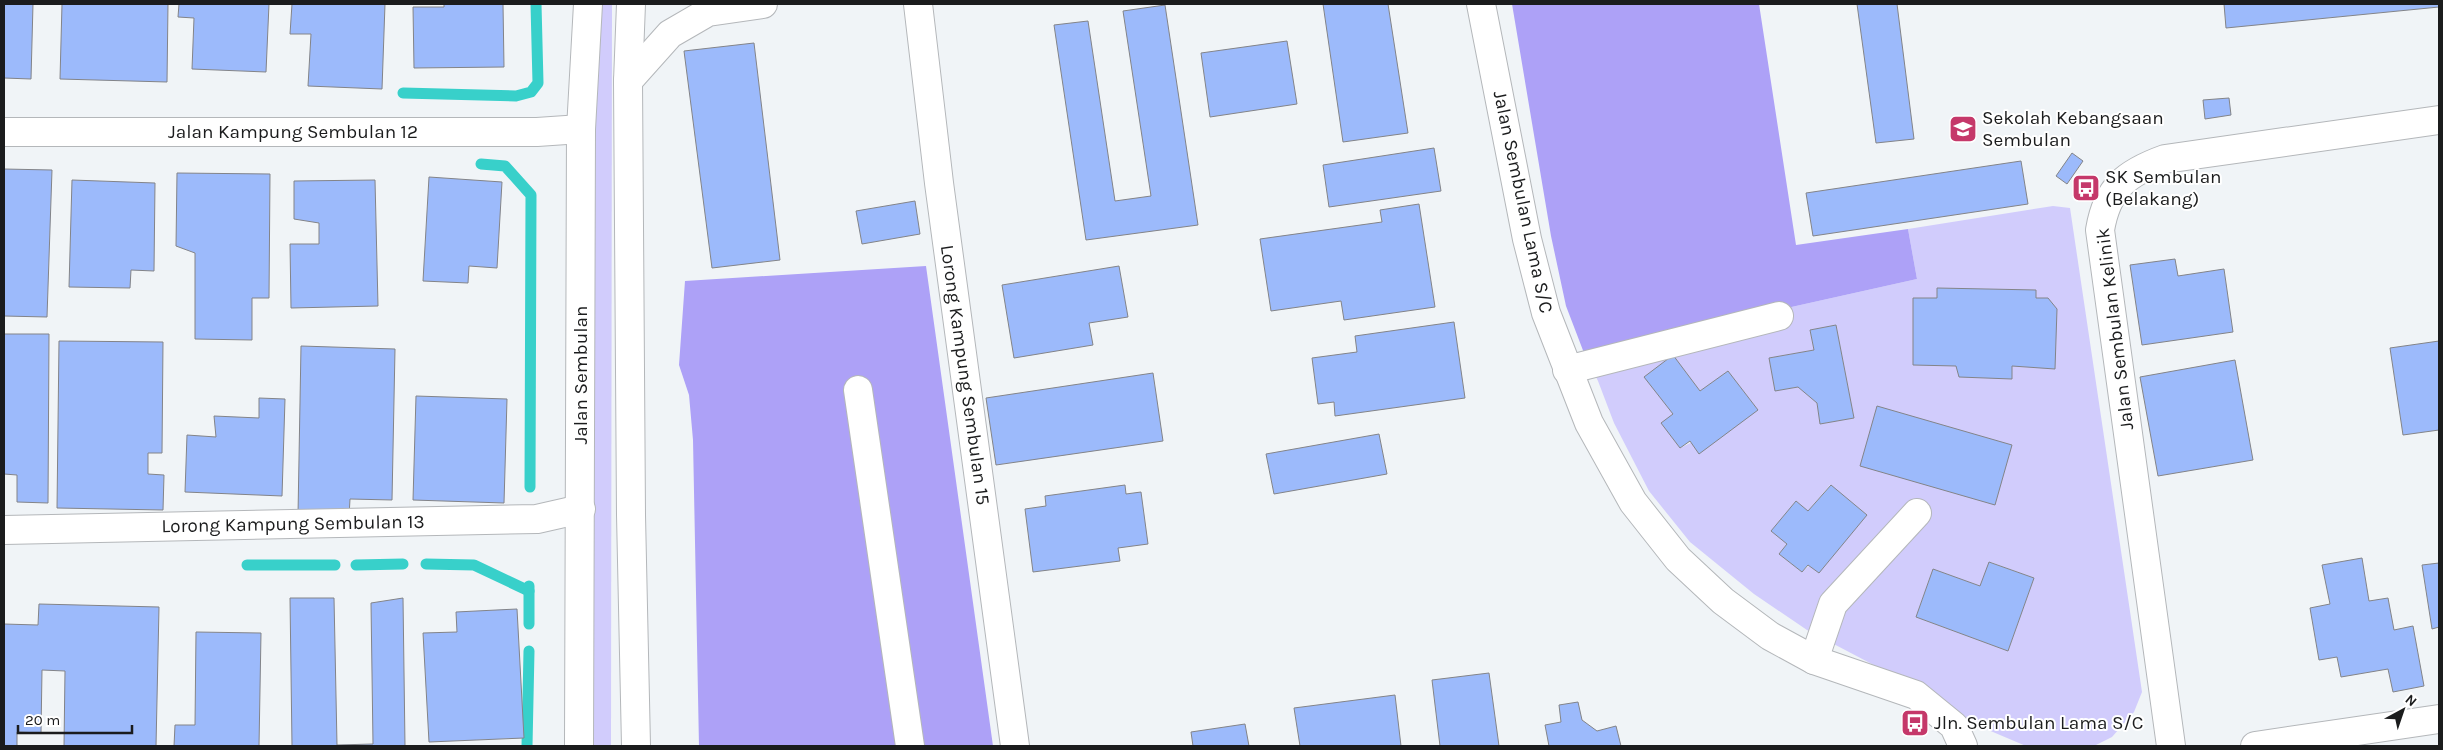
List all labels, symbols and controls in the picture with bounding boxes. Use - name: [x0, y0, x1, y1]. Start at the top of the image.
- street label: Jalan Sembulan Lama S/C: [1489, 89, 1557, 315]
- place label: Sekolah Kebangsaan Sembulan: [1982, 107, 2164, 151]
- school or university icon: Sekolah Kebangsaan Sembulan: [1948, 114, 1978, 144]
- street label: Jalan Kampung Sembulan 12: [168, 121, 418, 143]
- place label: SK Sembulan (Belakang): [2105, 166, 2222, 210]
- bus stop icon: SK Sembulan (Belakang): [2071, 173, 2101, 203]
- street label: Jalan Sembulan Kelinik: [2092, 226, 2138, 431]
- street label: Lorong Kampung Sembulan 15: [936, 243, 994, 507]
- street label: Jalan Sembulan: [570, 306, 592, 444]
- street label: Lorong Kampung Sembulan 13: [161, 511, 425, 537]
- north arrow: [2378, 685, 2428, 735]
- text: N: [2402, 691, 2420, 710]
- scale bar: [18, 702, 131, 734]
- bus stop icon: Jln. Sembulan Lama S/C: [1900, 708, 1930, 738]
- text: 20 m: [25, 711, 60, 729]
- place label: Jln. Sembulan Lama S/C: [1934, 712, 2143, 734]

